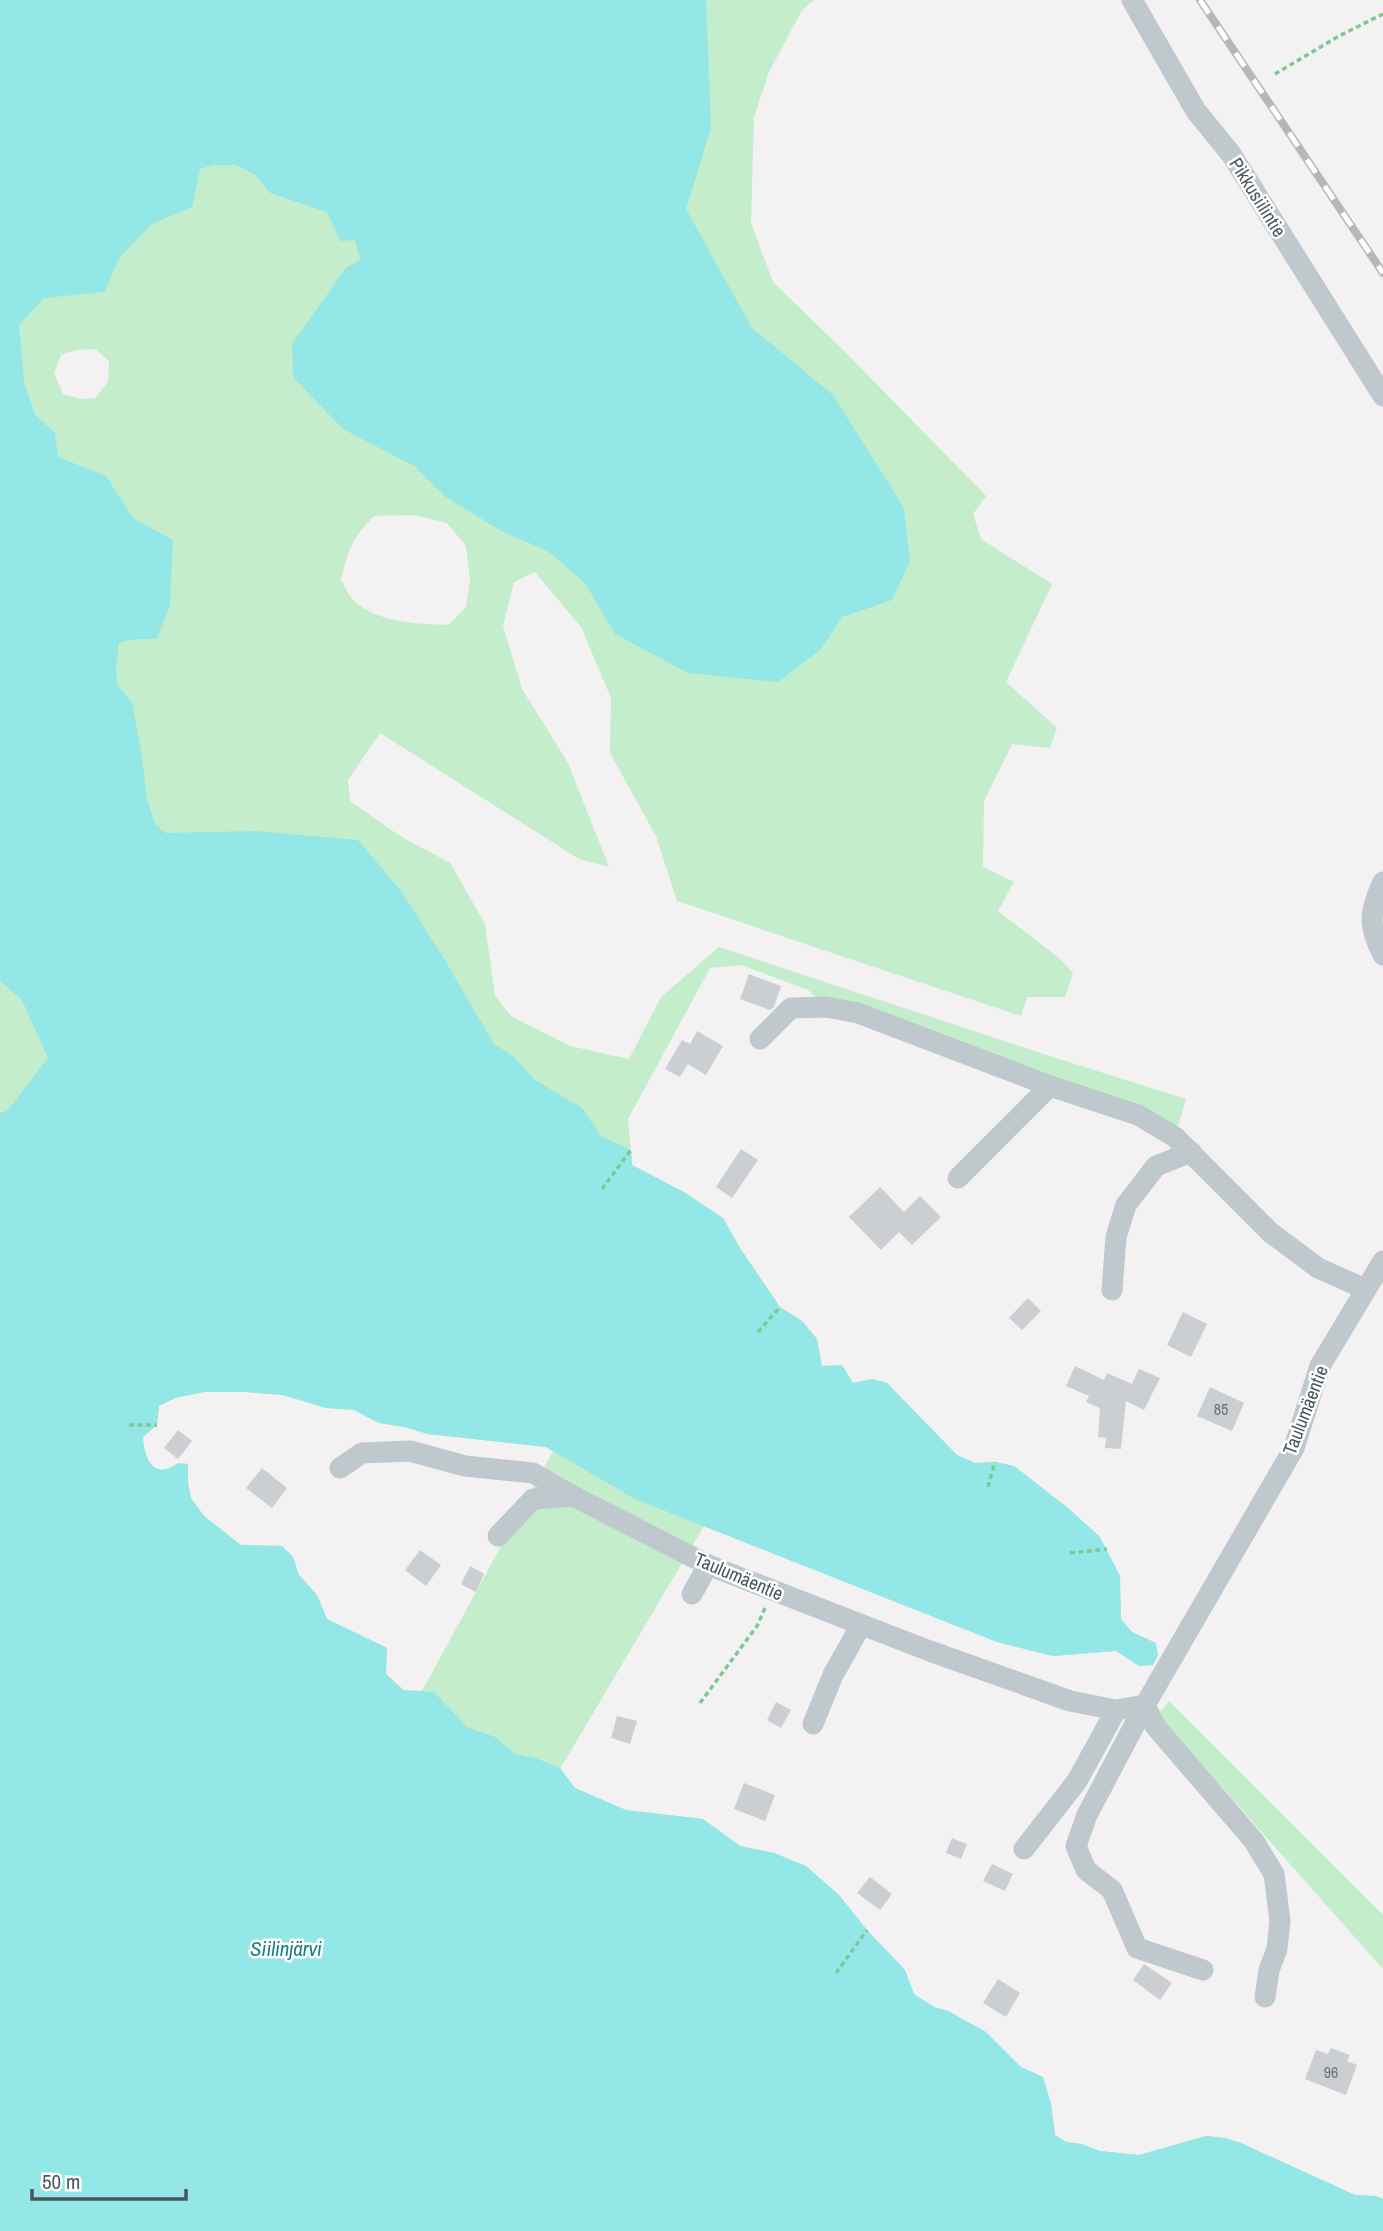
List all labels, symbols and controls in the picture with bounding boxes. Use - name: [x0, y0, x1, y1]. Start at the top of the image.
- street label: Pikkusiilintie: [1223, 152, 1293, 242]
- street label: Taulumäentie: [1276, 1362, 1334, 1458]
- house number: 85: [1214, 1398, 1228, 1420]
- street label: Taulumäentie: [691, 1546, 787, 1606]
- water label: Siilinjärvi: [250, 1934, 322, 1963]
- house number: 96: [1324, 2061, 1338, 2083]
- scale bar: [32, 2158, 186, 2202]
- text: 50 m: [42, 2167, 80, 2196]

